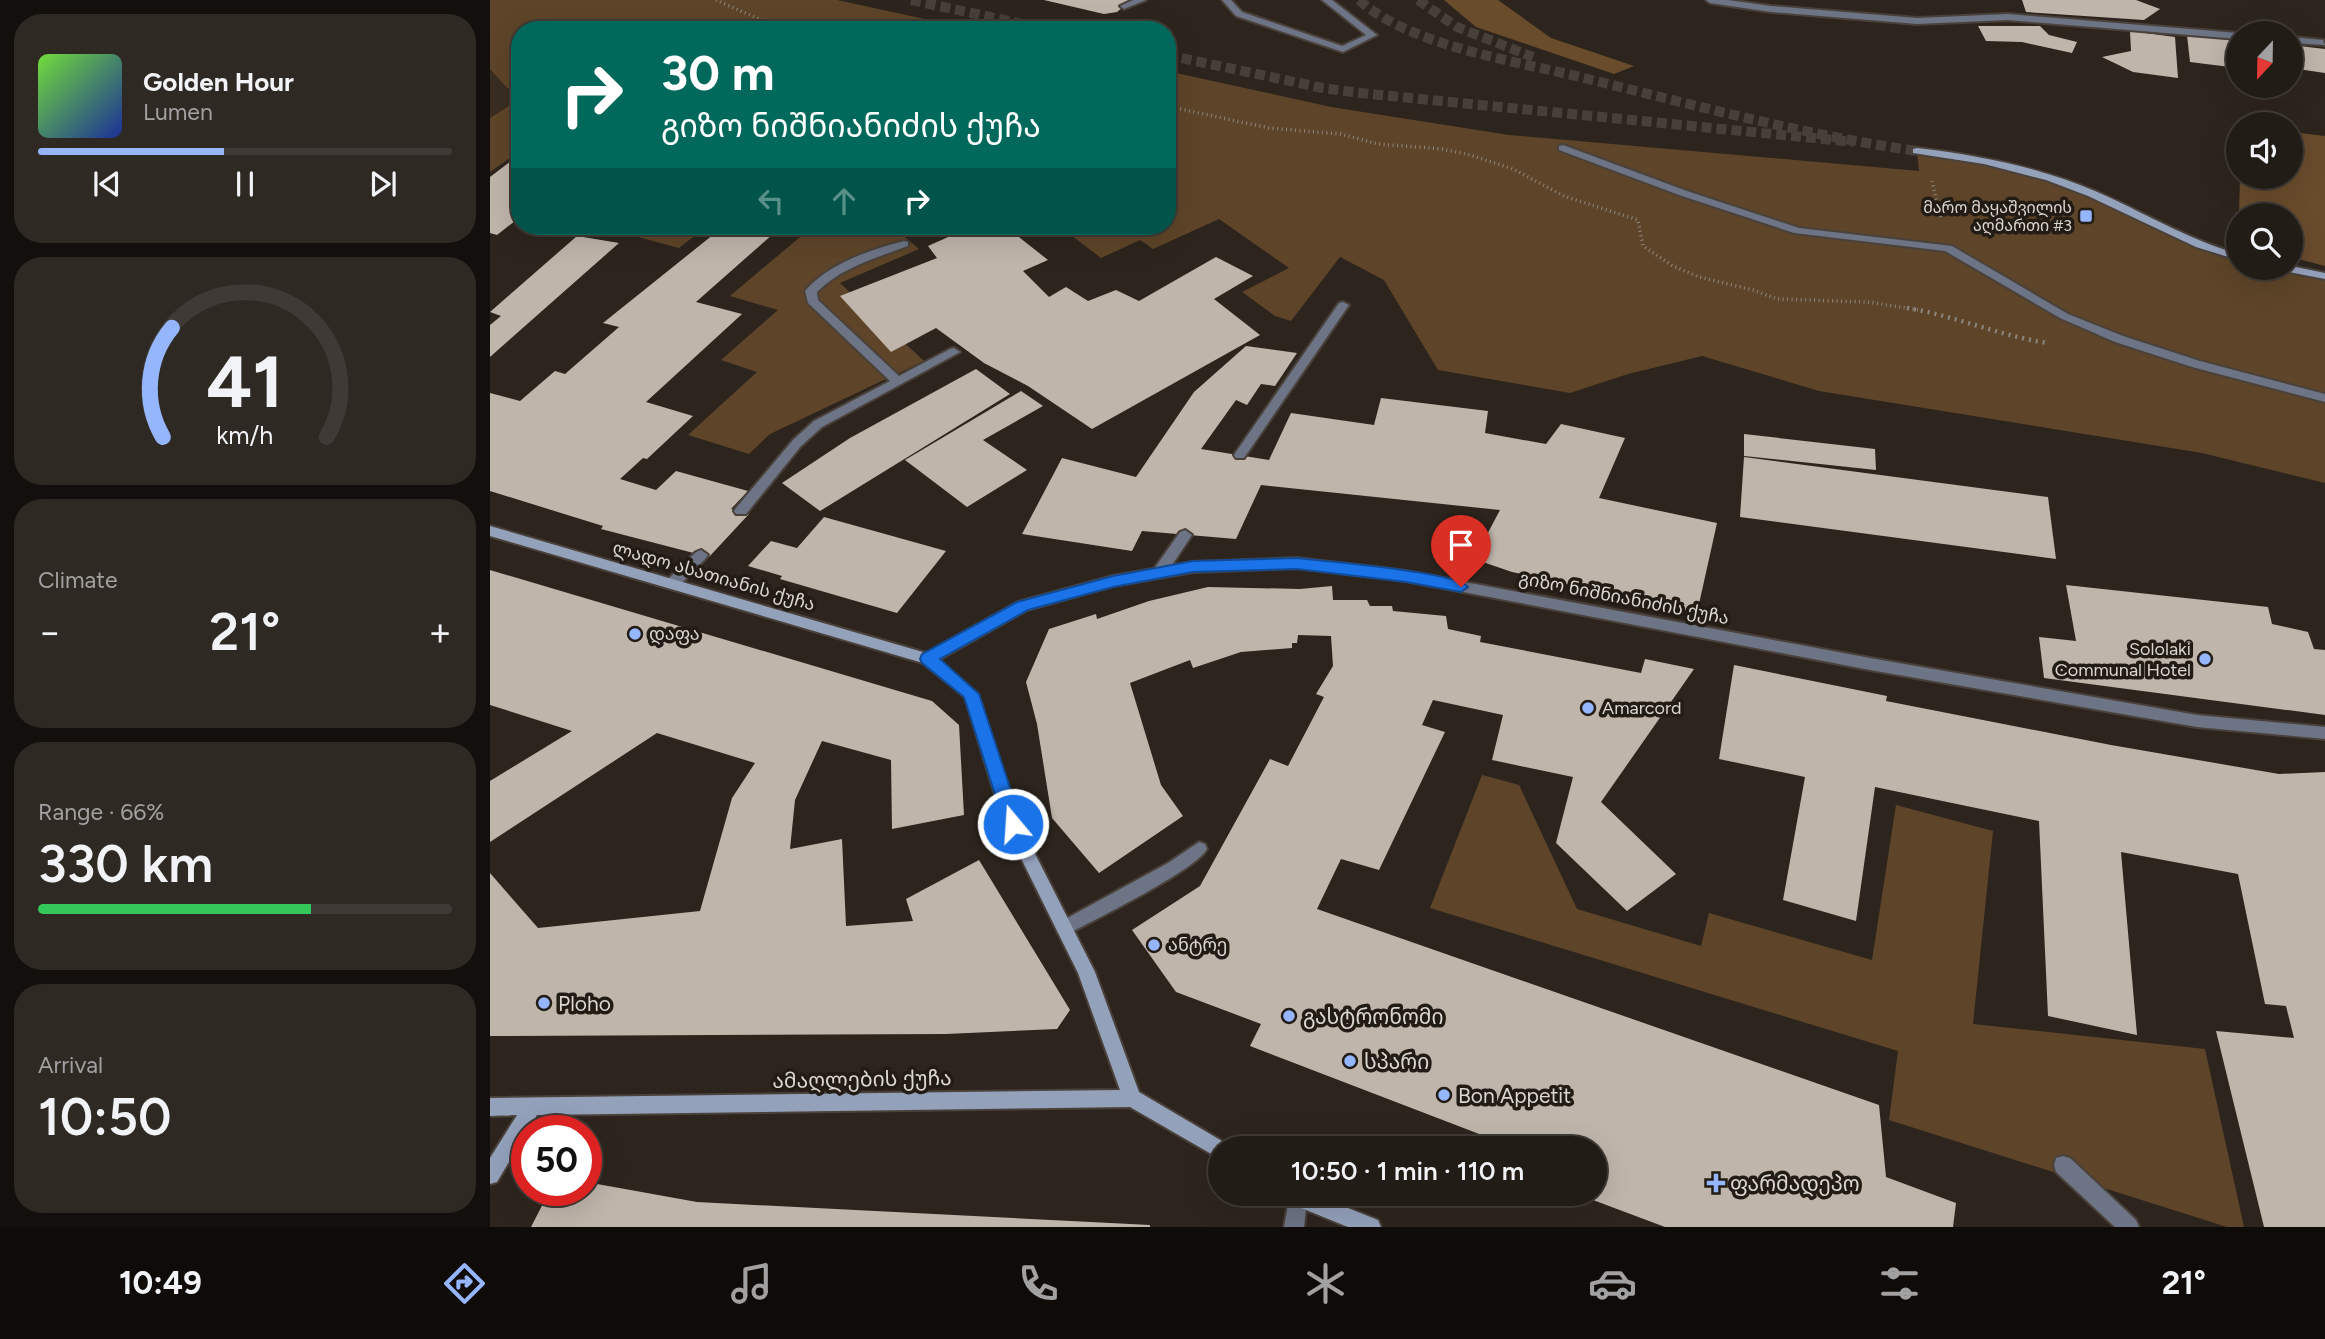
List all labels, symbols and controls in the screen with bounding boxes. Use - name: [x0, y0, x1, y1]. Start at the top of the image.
- north arrow: [2226, 21, 2303, 98]
- map controls: [2226, 21, 2303, 280]
- text: 30 m: [661, 43, 774, 102]
- icon: right: [546, 49, 637, 140]
- text: Golden Hour: [143, 66, 294, 98]
- text: Lumen: [143, 98, 213, 126]
- text: გიზო ნიშნიანიძის ქუჩა: [661, 107, 1041, 145]
- button: sound: [2226, 112, 2303, 189]
- icon: previous: [88, 165, 126, 203]
- icon: pause: [226, 165, 264, 203]
- icon: next: [364, 165, 402, 203]
- icon: left: [752, 182, 790, 220]
- icon: ahead: [825, 182, 863, 220]
- icon: right: [898, 182, 936, 220]
- place label: მარო მაყაშვილის აღმართი #3: [1923, 198, 2072, 235]
- button: search: [2226, 203, 2303, 280]
- marker: მარო მაყაშვილის აღმართი #3: [2078, 208, 2094, 224]
- text: 41: [207, 338, 283, 425]
- text: km/h: [216, 420, 274, 450]
- pin: [1431, 515, 1491, 587]
- icon: arrive: [1442, 526, 1480, 564]
- street label: ლადო ასათიანის ქუჩა: [610, 537, 818, 615]
- text: Climate: [38, 566, 117, 594]
- street label: გიზო ნიშნიანიძის ქუჩა: [1517, 567, 1731, 629]
- text: 21°: [210, 601, 280, 663]
- text: −: [38, 609, 62, 655]
- text: +: [428, 609, 452, 655]
- place label: დაფა: [649, 623, 700, 645]
- marker: დაფა: [627, 626, 643, 642]
- place label: Sololaki Communal Hotel: [2055, 638, 2191, 681]
- marker: Sololaki Communal Hotel: [2197, 651, 2213, 667]
- place label: Amarcord: [1602, 697, 1682, 719]
- marker: Amarcord: [1580, 700, 1596, 716]
- position arrow: [976, 787, 1050, 861]
- text: Range · 66%: [38, 798, 164, 826]
- text: 330 km: [38, 833, 213, 895]
- place label: ანტრე: [1168, 934, 1227, 956]
- marker: ანტრე: [1146, 937, 1162, 953]
- place label: Ploho: [558, 991, 611, 1016]
- marker: Ploho: [536, 995, 552, 1011]
- place label: გასტრონომი: [1303, 1004, 1444, 1029]
- marker: გასტრონომი: [1281, 1008, 1297, 1024]
- place label: სპარი: [1364, 1049, 1429, 1074]
- text: Arrival: [38, 1051, 103, 1079]
- marker: სპარი: [1342, 1053, 1358, 1069]
- street label: ამაღლების ქუჩა: [772, 1065, 952, 1094]
- place label: Bon Appetit: [1458, 1083, 1571, 1108]
- text: 10:50: [38, 1086, 172, 1148]
- marker: Bon Appetit: [1436, 1087, 1452, 1103]
- speed limit sign: 50: [511, 1115, 602, 1206]
- text: 10:50 · 1 min · 110 m: [1291, 1155, 1524, 1187]
- place label: ფარმადეპო: [1730, 1171, 1860, 1197]
- marker: ფარმადეპო: [1708, 1175, 1724, 1191]
- icon: directions: [440, 1259, 489, 1308]
- icon: music: [727, 1259, 776, 1308]
- icon: phone: [1014, 1259, 1063, 1308]
- icon: climate: [1301, 1259, 1350, 1308]
- icon: car: [1588, 1259, 1637, 1308]
- icon: filters: [1875, 1259, 1924, 1308]
- text: 10:49: [119, 1264, 202, 1302]
- text: 21°: [2162, 1264, 2206, 1302]

